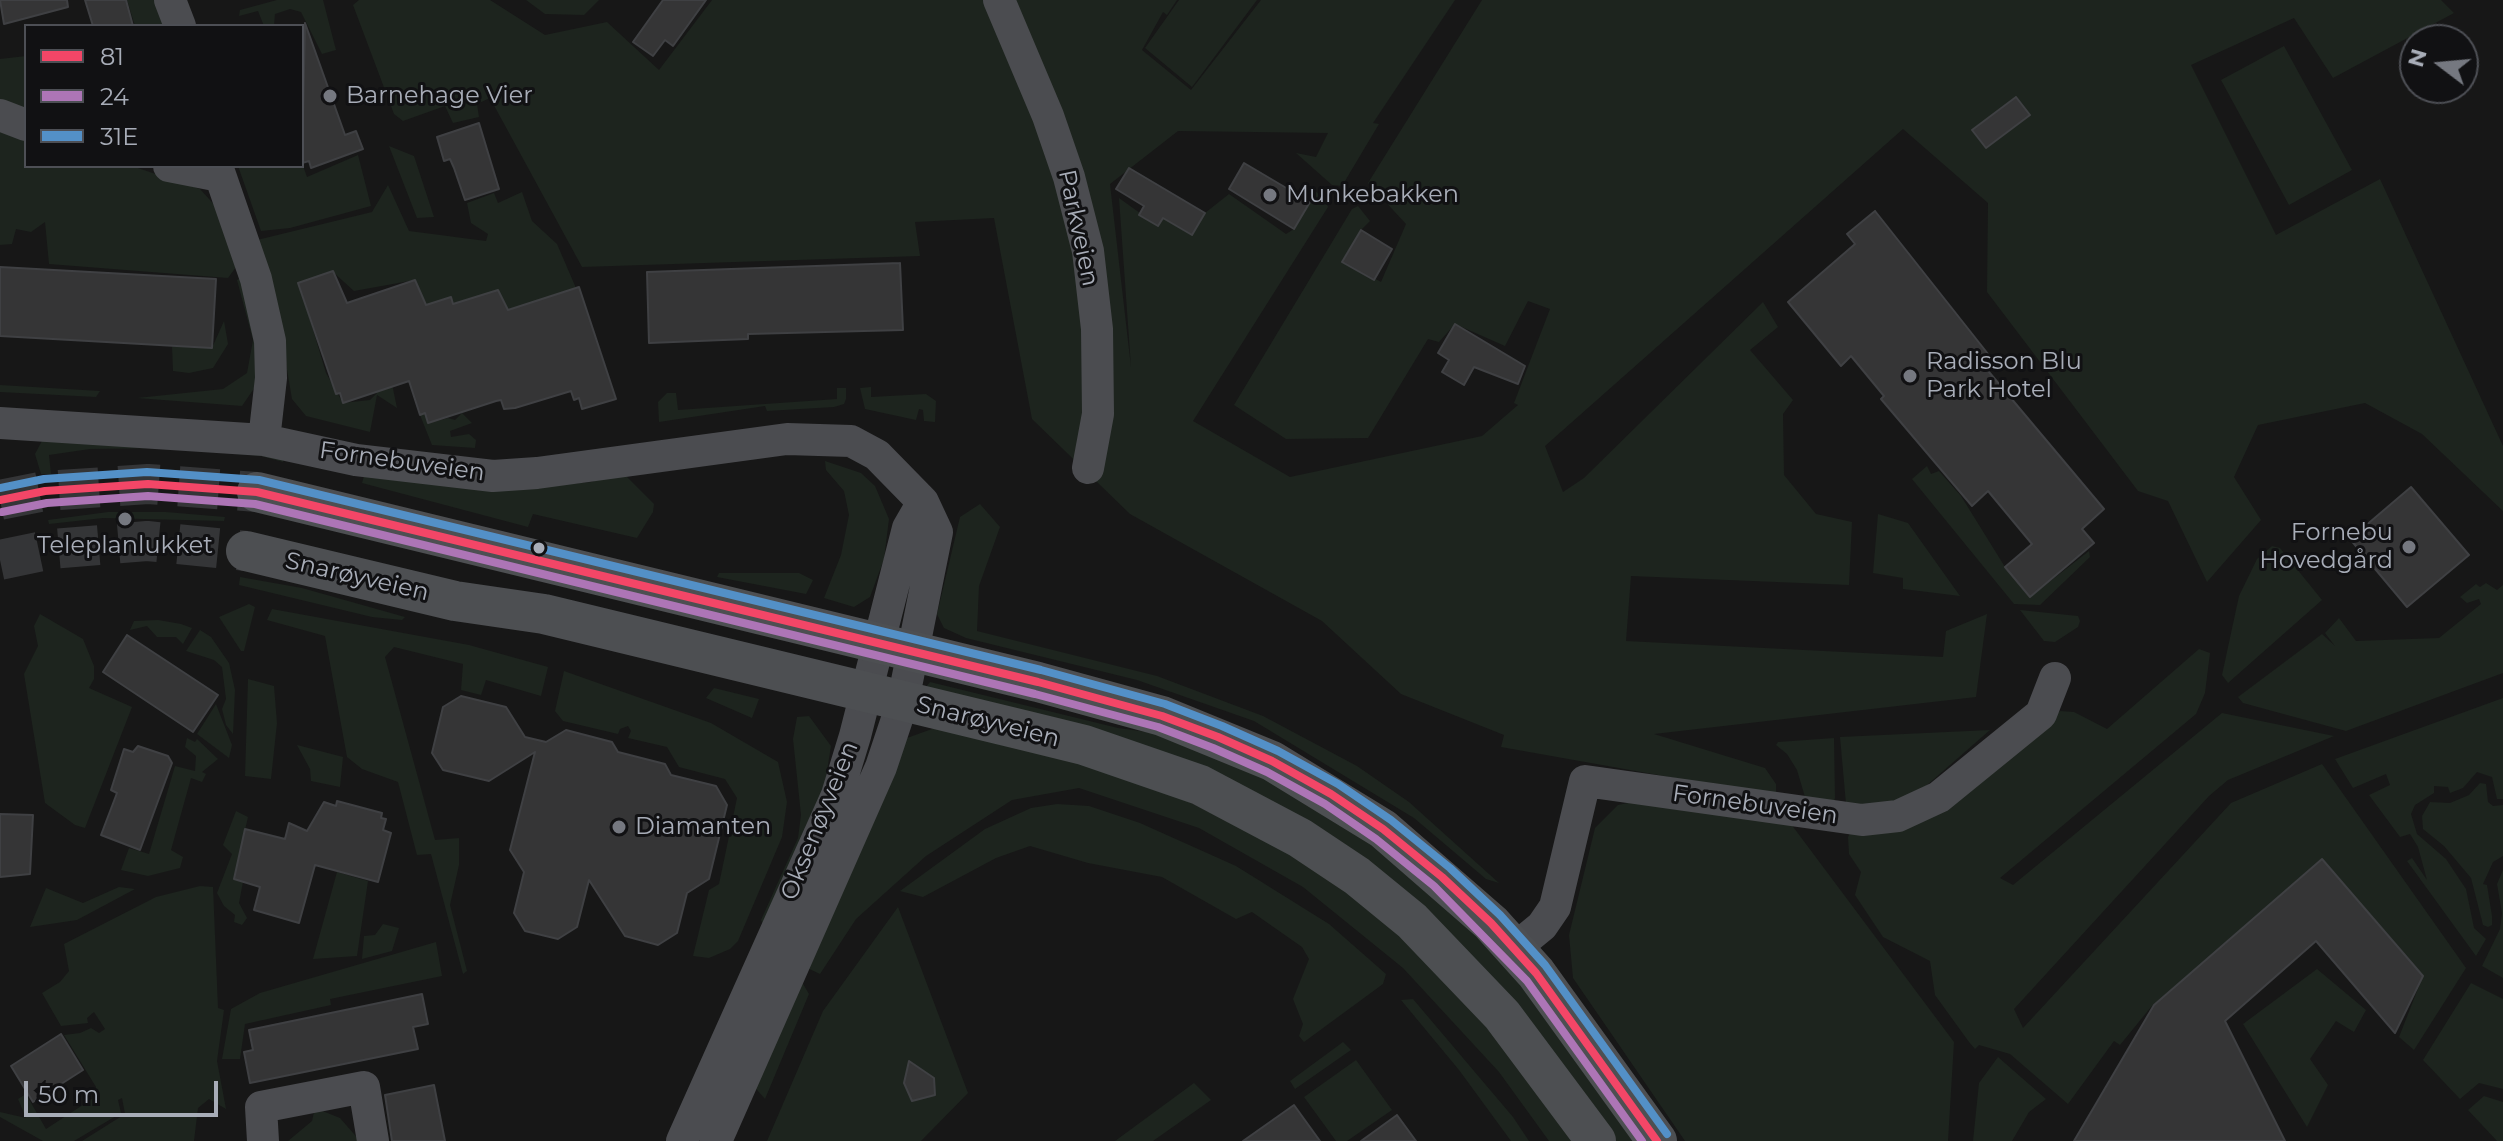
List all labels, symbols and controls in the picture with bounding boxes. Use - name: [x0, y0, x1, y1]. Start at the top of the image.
- legend: [24, 24, 304, 168]
- north arrow: [2399, 24, 2479, 104]
- text: 81: [100, 42, 124, 71]
- text: N: [2402, 46, 2433, 70]
- text: 24: [100, 82, 129, 111]
- place label: Barnehage Vier: [346, 82, 533, 110]
- marker: Barnehage Vier: [321, 87, 339, 105]
- text: 31E: [100, 122, 138, 151]
- street label: Parkveien: [1052, 167, 1104, 289]
- place label: Munkebakken: [1286, 181, 1459, 209]
- marker: Munkebakken: [1261, 186, 1279, 204]
- place label: Radisson Blu Park Hotel: [1926, 348, 2082, 404]
- marker: Radisson Blu Park Hotel: [1901, 367, 1919, 385]
- street label: Fornebuveien: [317, 436, 487, 488]
- marker: Teleplanlukket: [116, 510, 134, 528]
- place label: Fornebu Hovedgård: [2259, 519, 2393, 575]
- place label: Teleplanlukket: [37, 532, 213, 560]
- marker: Fornebu Hovedgård: [2400, 538, 2418, 556]
- unlabelled marker: [531, 540, 547, 556]
- street label: Snarøyveien: [282, 547, 432, 607]
- street label: Snarøyveien: [914, 690, 1062, 754]
- street label: Oksenøyveien: [775, 738, 865, 904]
- street label: Fornebuveien: [1670, 779, 1840, 831]
- place label: Diamanten: [635, 813, 771, 841]
- marker: Diamanten: [610, 818, 628, 836]
- scale bar: [28, 1065, 222, 1115]
- text: 50 m: [38, 1080, 99, 1109]

